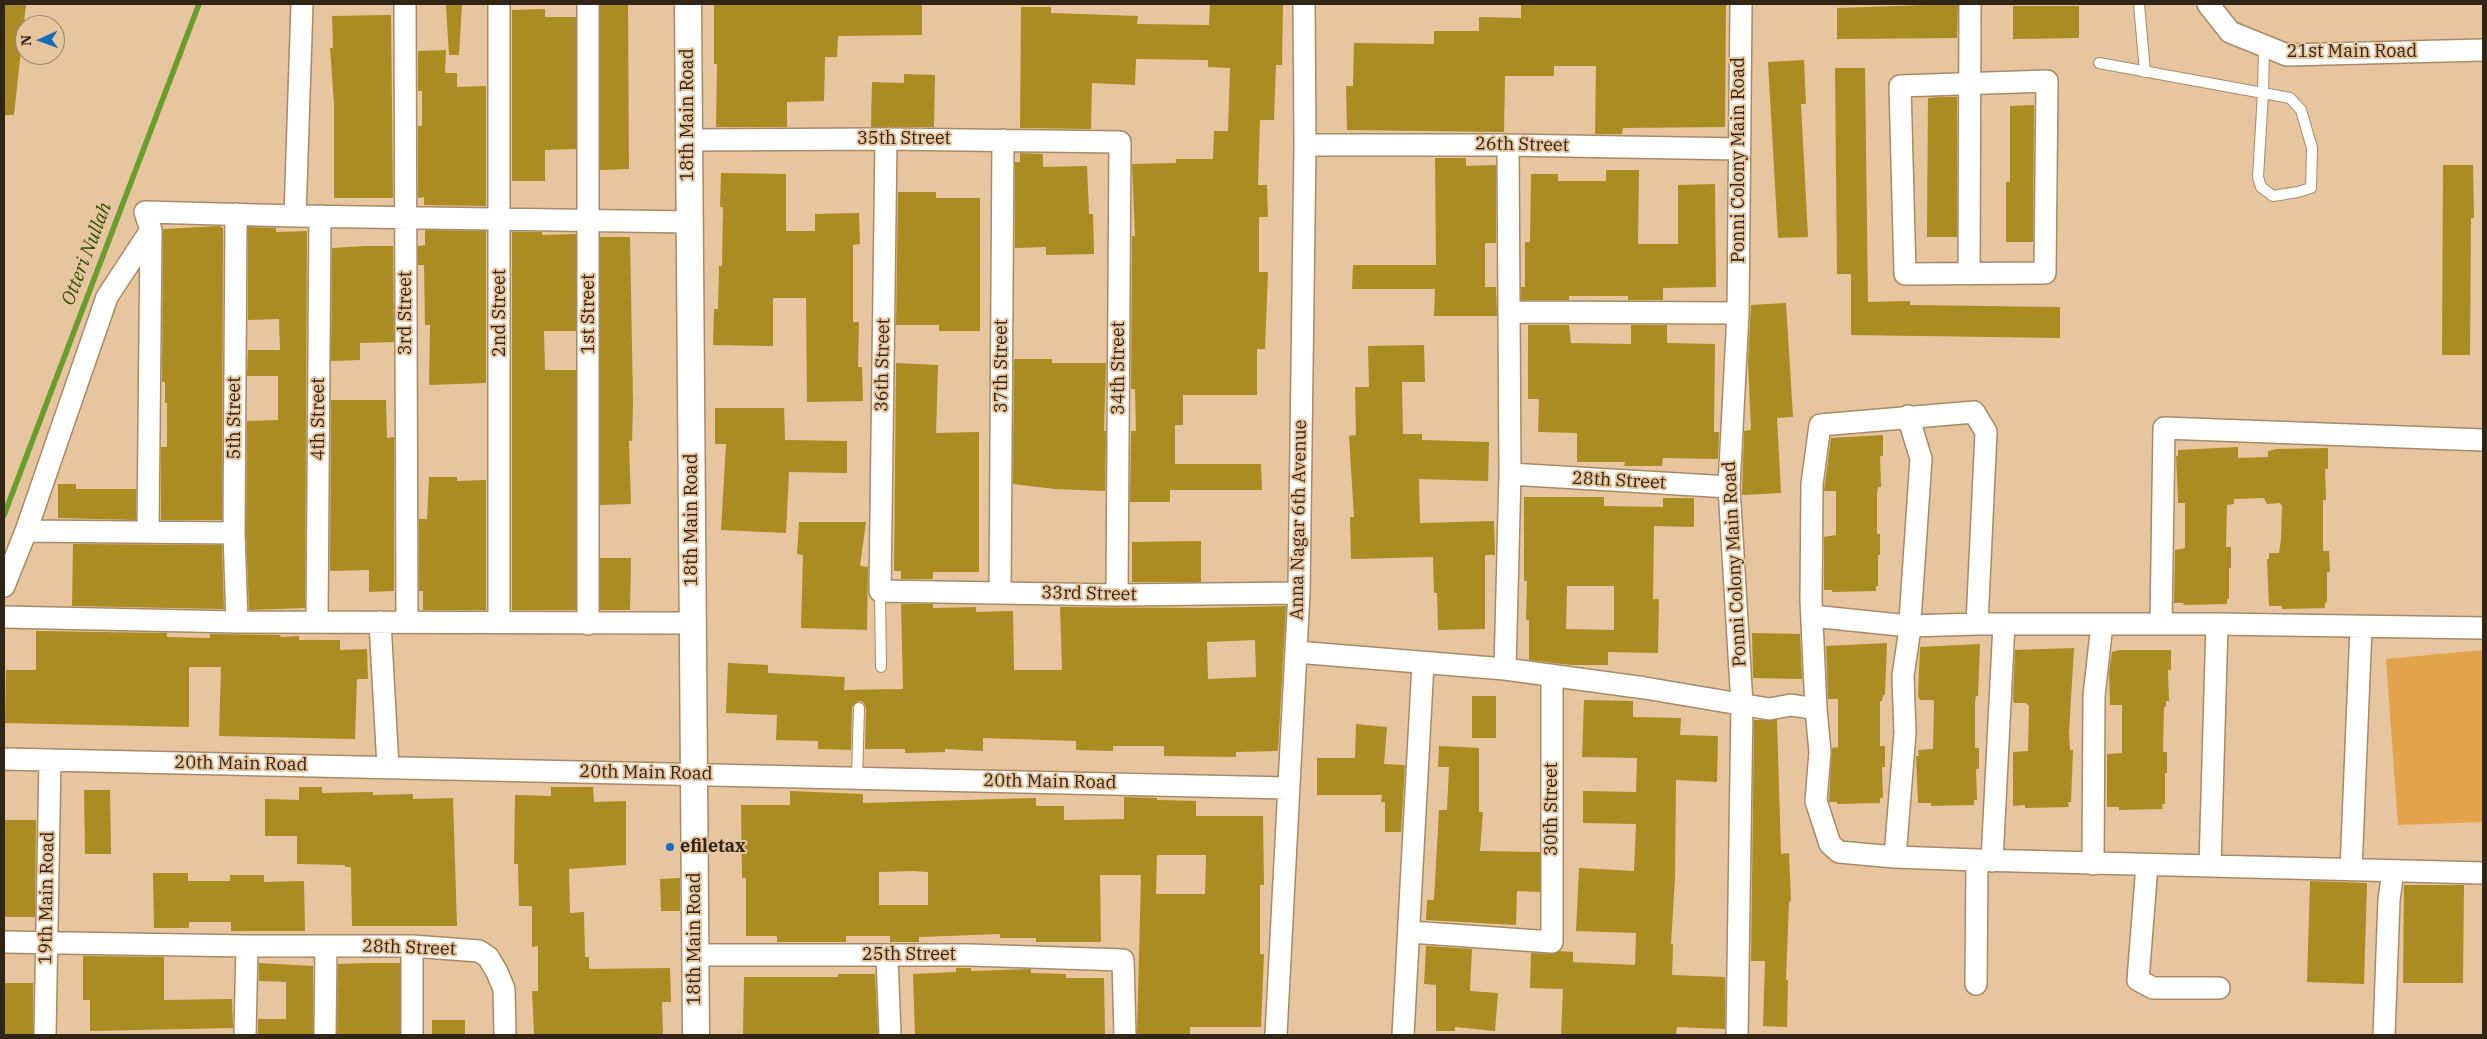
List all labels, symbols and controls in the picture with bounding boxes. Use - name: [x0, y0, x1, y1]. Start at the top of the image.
- north arrow: [15, 15, 65, 65]
- text: N: [17, 35, 35, 46]
- street label: 21st Main Road: [2287, 41, 2417, 63]
- street label: 18th Main Road: [677, 48, 699, 182]
- street label: Ponni Colony Main Road: [1728, 57, 1750, 263]
- street label: 35th Street: [857, 128, 951, 150]
- street label: 26th Street: [1475, 133, 1569, 157]
- water label: Otteri Nullah: [57, 199, 117, 309]
- street label: 2nd Street: [489, 269, 511, 357]
- street label: 3rd Street: [395, 271, 417, 355]
- street label: 1st Street: [578, 274, 600, 354]
- street label: 36th Street: [871, 318, 895, 412]
- street label: 37th Street: [991, 319, 1013, 413]
- street label: 34th Street: [1108, 321, 1130, 415]
- street label: 5th Street: [224, 376, 246, 460]
- street label: 4th Street: [308, 377, 330, 461]
- street label: Anna Nagar 6th Avenue: [1286, 420, 1312, 620]
- street label: 18th Main Road: [681, 453, 703, 587]
- street label: Ponni Colony Main Road: [1719, 461, 1751, 667]
- street label: 28th Street: [1572, 468, 1666, 494]
- street label: 33rd Street: [1041, 582, 1137, 606]
- street label: 20th Main Road: [174, 752, 308, 776]
- street label: 20th Main Road: [579, 761, 713, 785]
- street label: 30th Street: [1541, 762, 1563, 856]
- street label: 20th Main Road: [983, 770, 1117, 794]
- street label: 19th Main Road: [35, 831, 59, 965]
- place label: efiletax: [680, 836, 746, 858]
- marker: efiletax: [664, 841, 676, 853]
- street label: 18th Main Road: [684, 872, 706, 1006]
- street label: 28th Street: [362, 936, 456, 960]
- street label: 25th Street: [862, 944, 956, 966]

